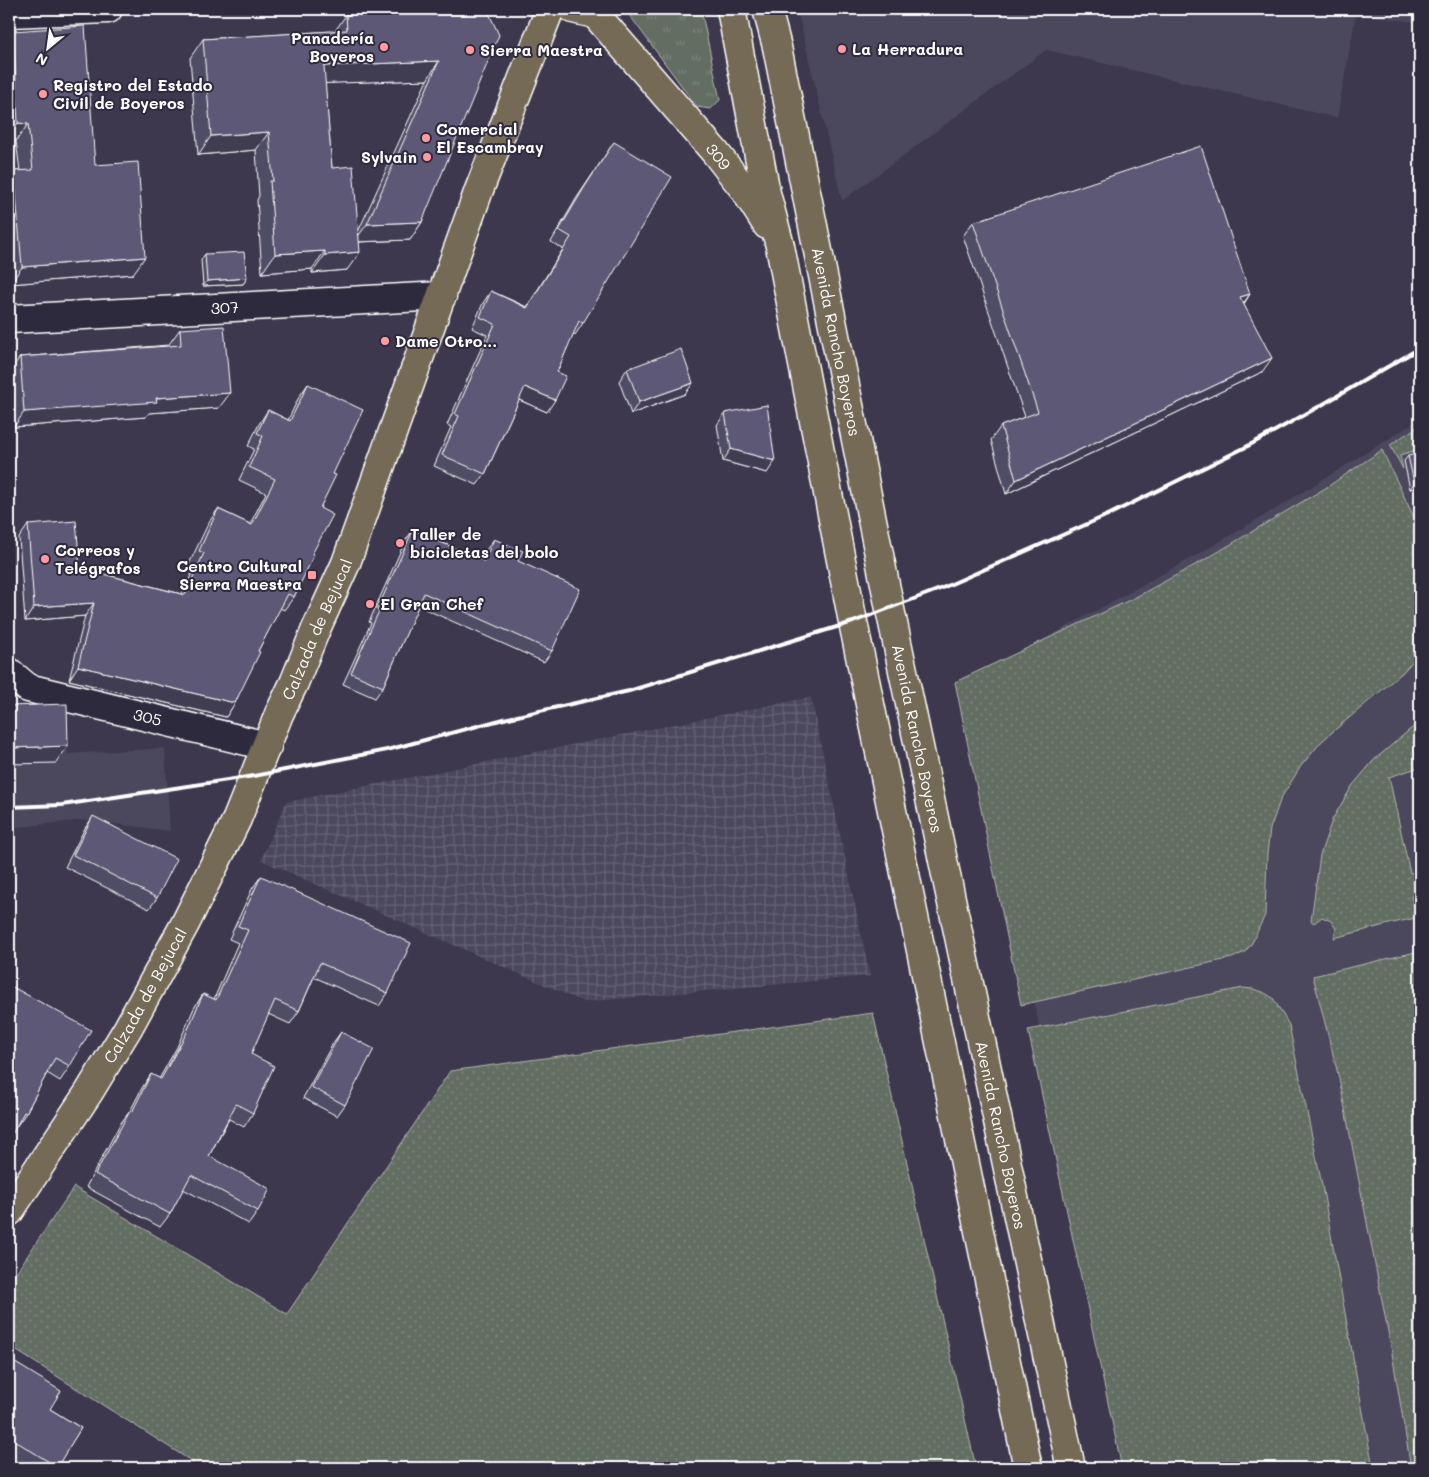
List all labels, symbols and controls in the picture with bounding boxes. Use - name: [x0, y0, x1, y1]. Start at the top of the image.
- north arrow: [22, 22, 72, 72]
- place label: Panadería Boyeros: [291, 27, 374, 66]
- place label: La Herradura: [852, 38, 963, 59]
- place label: Sierra Maestra: [480, 39, 603, 60]
- marker: Panadería Boyeros: [378, 41, 390, 53]
- marker: La Herradura: [836, 43, 848, 55]
- marker: Sierra Maestra: [464, 44, 476, 56]
- text: N: [32, 49, 51, 71]
- place label: Registro del Estado Civil de Boyeros: [53, 74, 213, 113]
- marker: Registro del Estado Civil de Boyeros: [37, 88, 49, 100]
- place label: Comercial El Escambray: [436, 118, 544, 157]
- marker: Comercial El Escambray: [420, 132, 432, 144]
- street label: 309: [702, 138, 736, 174]
- place label: Sylvain: [361, 146, 417, 167]
- marker: Sylvain: [421, 151, 433, 163]
- street label: Avenida Rancho Boyeros: [808, 245, 866, 438]
- street label: 307: [210, 296, 239, 318]
- place label: Dame Otro...: [395, 330, 497, 351]
- marker: Dame Otro...: [379, 335, 391, 347]
- place label: Taller de bicicletas del bolo: [410, 523, 559, 562]
- marker: Taller de bicicletas del bolo: [394, 537, 406, 549]
- place label: Correos y Telégrafos: [55, 539, 141, 578]
- marker: Correos y Telégrafos: [39, 553, 51, 565]
- place label: Centro Cultural Sierra Maestra: [176, 555, 302, 594]
- street label: Calzada de Bejucal: [276, 556, 357, 703]
- marker: Centro Cultural Sierra Maestra: [306, 569, 318, 581]
- place label: El Gran Chef: [380, 593, 484, 614]
- marker: El Gran Chef: [364, 598, 376, 610]
- street label: Avenida Rancho Boyeros: [888, 642, 948, 835]
- street label: 305: [131, 703, 164, 730]
- street label: Calzada de Bejucal: [98, 924, 191, 1067]
- street label: Avenida Rancho Boyeros: [971, 1039, 1031, 1231]

